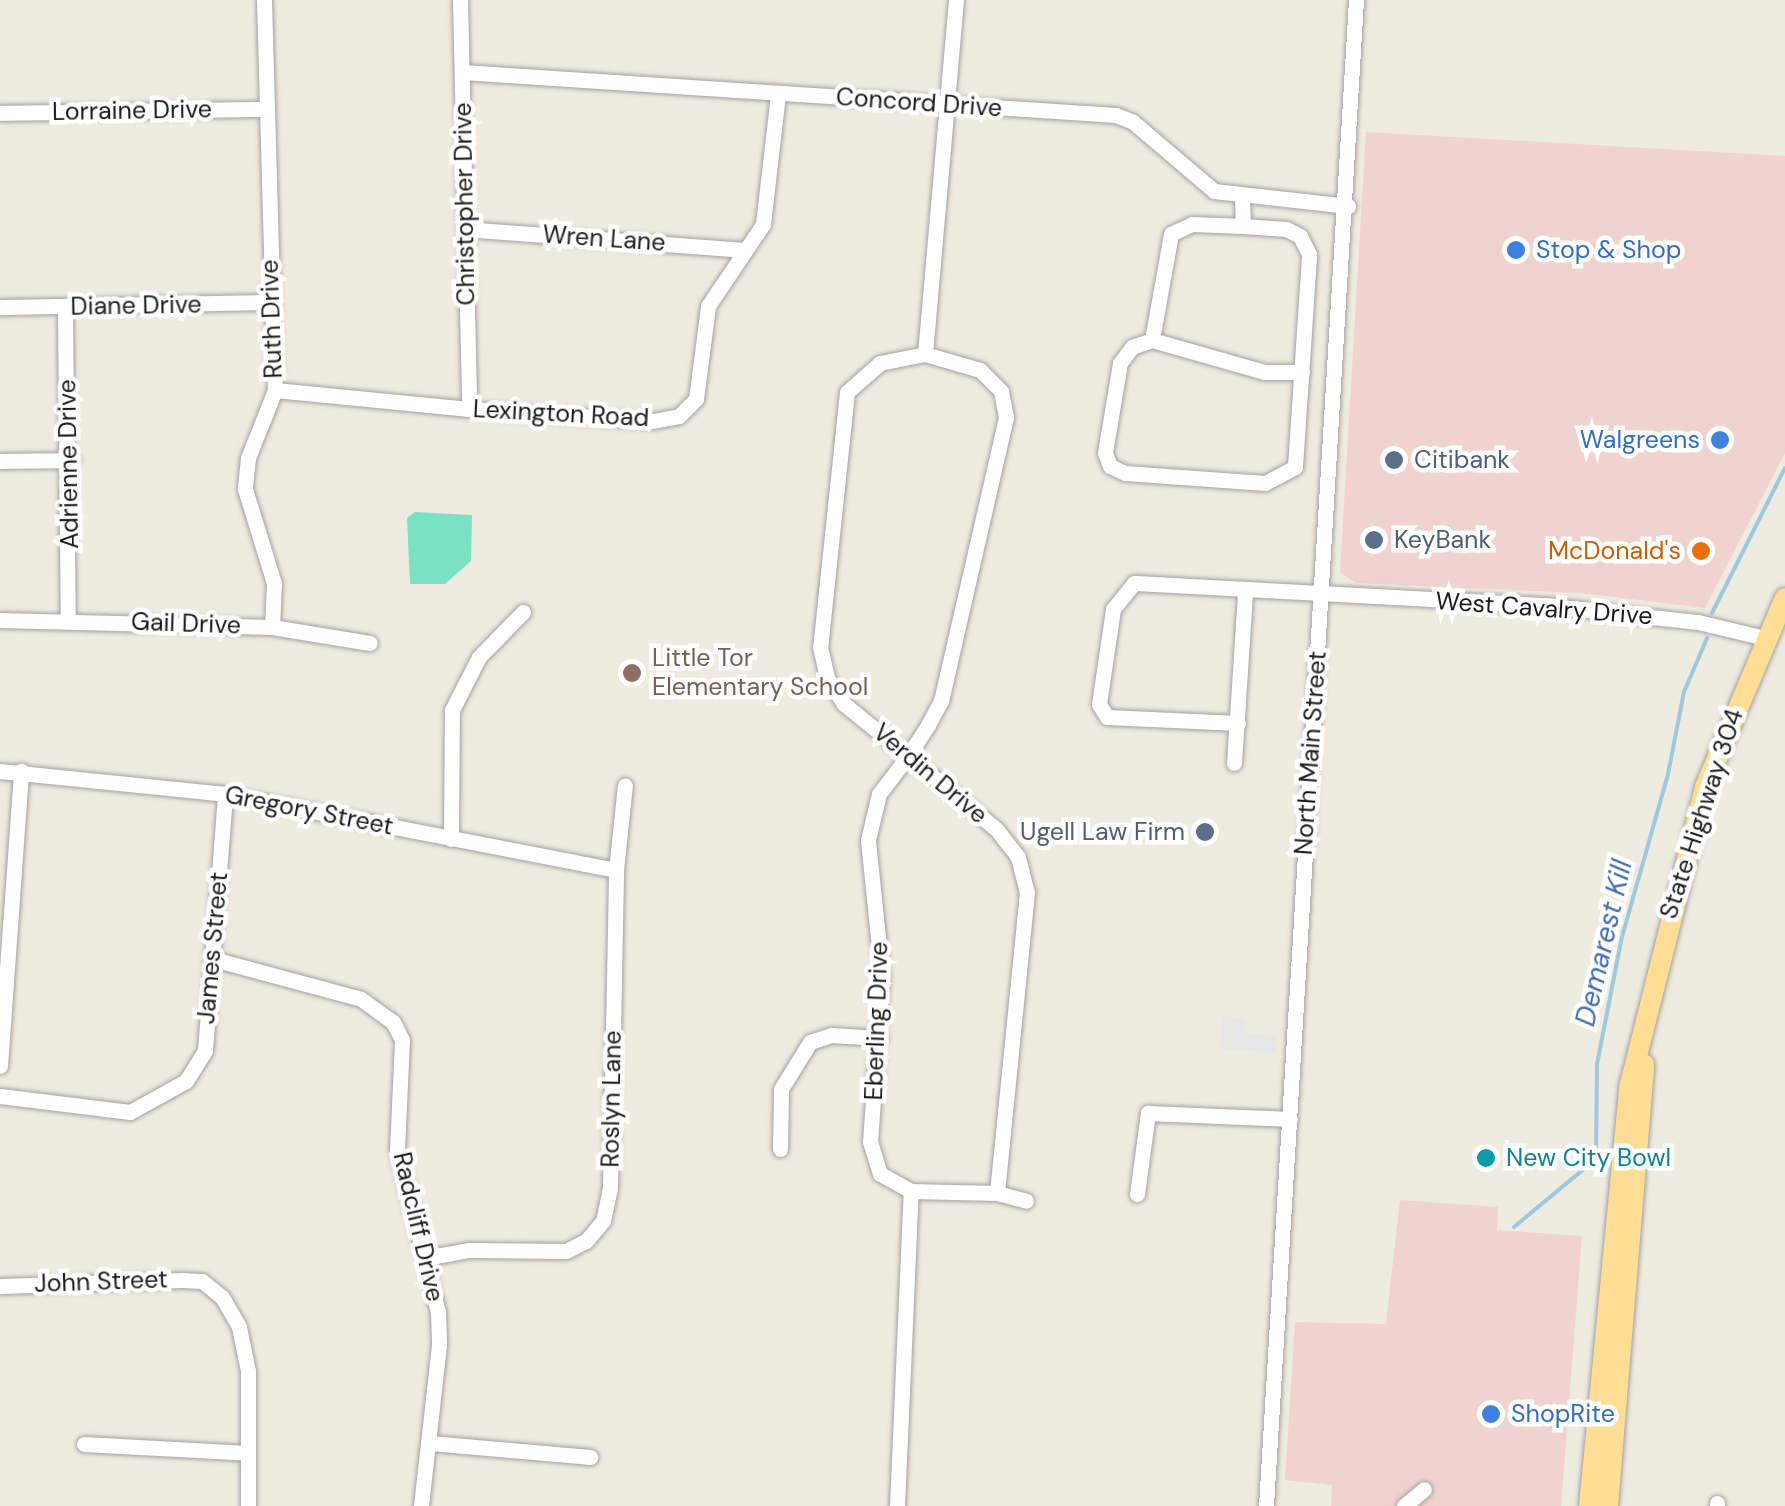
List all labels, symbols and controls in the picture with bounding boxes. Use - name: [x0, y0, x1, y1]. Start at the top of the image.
- street label: Concord Drive: [835, 82, 1003, 124]
- street label: Lorraine Drive: [52, 95, 212, 127]
- street label: Christopher Drive: [448, 102, 482, 306]
- street label: Wren Lane: [542, 220, 666, 258]
- place label: Stop & Shop: [1536, 235, 1681, 265]
- marker: Stop & Shop: [1505, 239, 1527, 261]
- street label: Ruth Drive: [255, 259, 289, 379]
- street label: Diane Drive: [70, 290, 202, 322]
- street label: Adrienne Drive: [53, 379, 85, 549]
- street label: Lexington Road: [472, 394, 650, 434]
- place label: Walgreens: [1580, 425, 1700, 455]
- marker: Walgreens: [1709, 429, 1731, 451]
- place label: Citibank: [1414, 445, 1510, 475]
- marker: Citibank: [1383, 449, 1405, 471]
- place label: KeyBank: [1394, 525, 1491, 555]
- marker: KeyBank: [1363, 529, 1385, 551]
- place label: McDonald's: [1548, 536, 1681, 566]
- marker: McDonald's: [1690, 540, 1712, 562]
- street label: West Cavalry Drive: [1435, 586, 1653, 632]
- street label: Gail Drive: [131, 607, 241, 641]
- place label: Little Tor Elementary School: [652, 644, 868, 703]
- street label: North Main Street: [1289, 650, 1333, 856]
- marker: Little Tor Elementary School: [621, 662, 643, 684]
- street label: State Highway 304: [1654, 705, 1750, 923]
- street label: Verdin Drive: [867, 718, 993, 830]
- street label: Gregory Street: [222, 780, 396, 842]
- place label: Ugell Law Firm: [1020, 817, 1185, 847]
- marker: Ugell Law Firm: [1194, 821, 1216, 843]
- water label: Demarest Kill: [1569, 857, 1639, 1029]
- street label: James Street: [191, 871, 235, 1025]
- street label: Eberling Drive: [859, 941, 895, 1101]
- street label: Roslyn Lane: [596, 1030, 628, 1168]
- place label: New City Bowl: [1506, 1143, 1671, 1173]
- marker: New City Bowl: [1475, 1147, 1497, 1169]
- street label: Radcliff Drive: [386, 1149, 450, 1305]
- street label: John Street: [34, 1265, 168, 1299]
- place label: ShopRite: [1511, 1399, 1615, 1429]
- marker: ShopRite: [1480, 1403, 1502, 1425]

